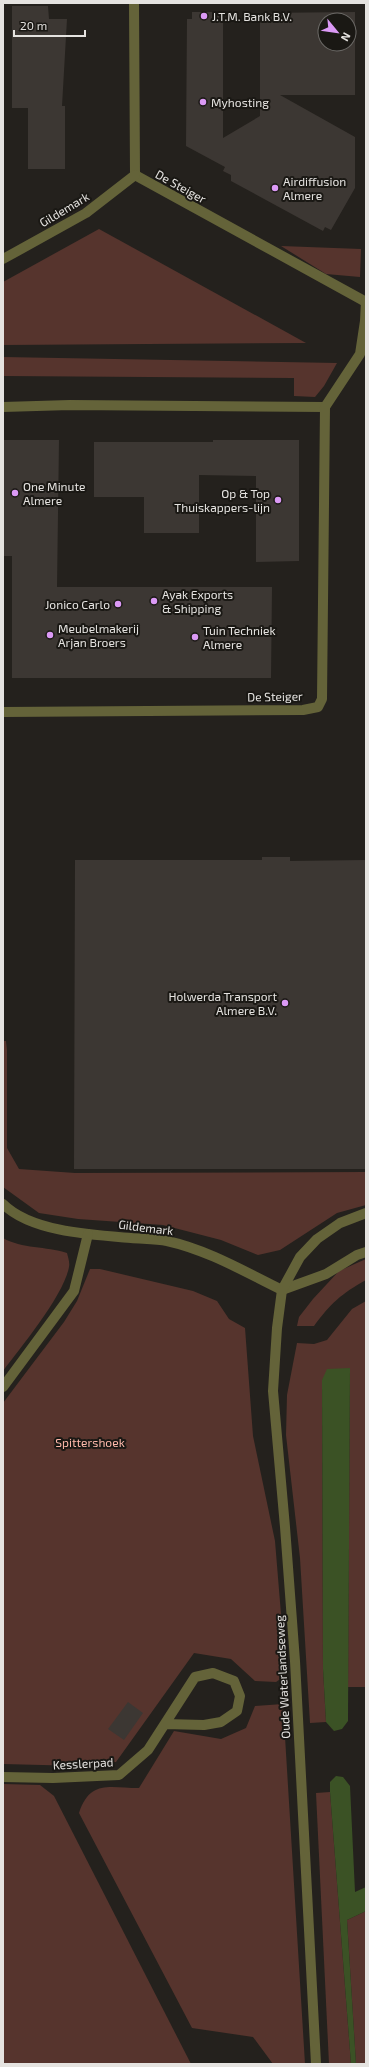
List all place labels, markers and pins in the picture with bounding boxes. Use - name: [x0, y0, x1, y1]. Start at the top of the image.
- place label: J.T.M. Bank B.V.: [212, 9, 292, 23]
- marker: J.T.M. Bank B.V.: [199, 11, 209, 21]
- place label: Myhosting: [211, 95, 269, 109]
- marker: Myhosting: [198, 97, 208, 107]
- place label: Airdiffusion Almere: [283, 174, 346, 202]
- marker: Airdiffusion Almere: [270, 183, 280, 193]
- place label: One Minute Almere: [23, 479, 85, 507]
- place label: Op & Top Thuiskappers-lijn: [174, 486, 270, 515]
- marker: One Minute Almere: [10, 488, 20, 498]
- marker: Op & Top Thuiskappers-lijn: [273, 495, 283, 505]
- place label: Ayak Exports & Shipping: [162, 587, 233, 615]
- marker: Ayak Exports & Shipping: [149, 596, 159, 606]
- place label: Jonico Carlo: [45, 597, 110, 611]
- marker: Jonico Carlo: [113, 599, 123, 609]
- place label: Meubelmakerij Arjan Broers: [58, 621, 139, 650]
- place label: Tuin Techniek Almere: [203, 623, 276, 651]
- marker: Meubelmakerij Arjan Broers: [45, 630, 55, 640]
- marker: Tuin Techniek Almere: [190, 632, 200, 642]
- place label: Holwerda Transport Almere B.V.: [168, 989, 277, 1017]
- marker: Holwerda Transport Almere B.V.: [280, 998, 290, 1008]

